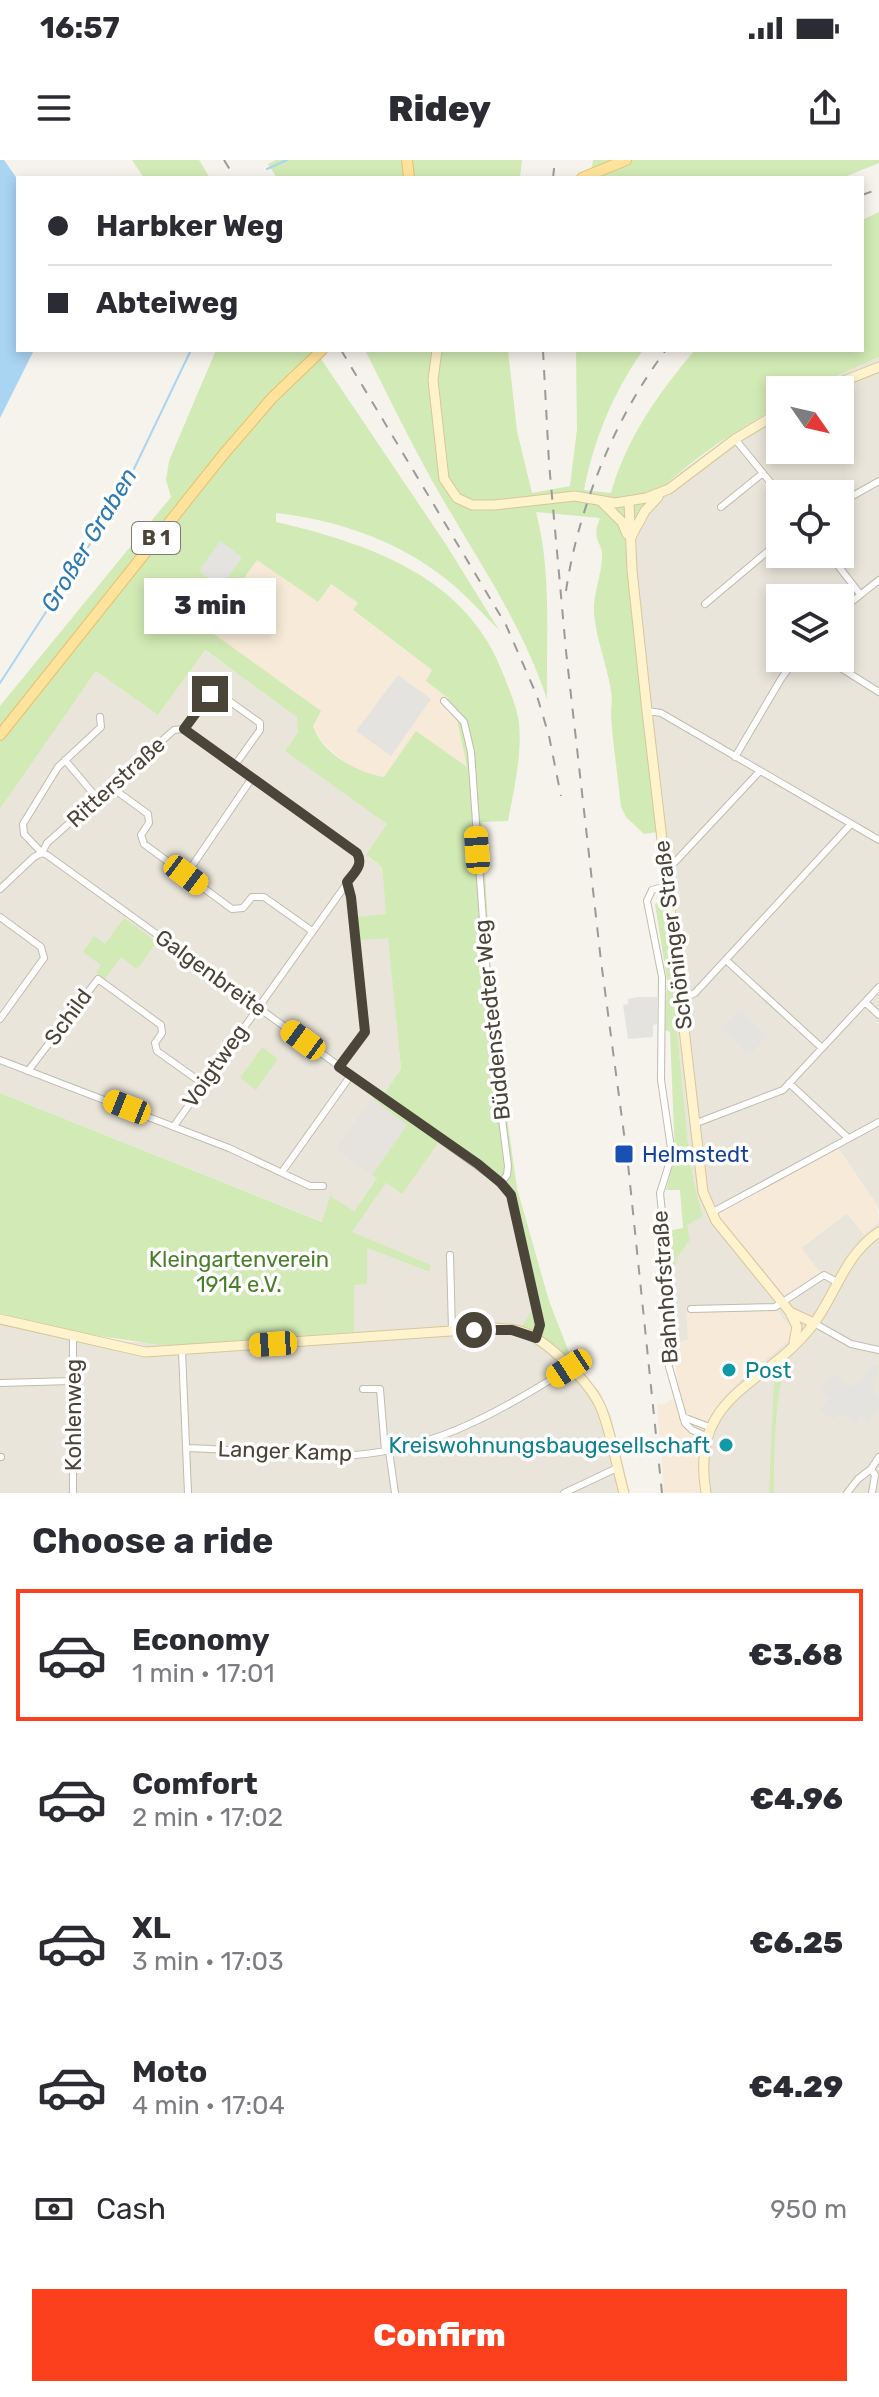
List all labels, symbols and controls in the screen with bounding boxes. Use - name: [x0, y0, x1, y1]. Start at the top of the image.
- text: 16:57: [40, 10, 120, 46]
- icon: menu: [32, 86, 76, 130]
- icon: share: [803, 86, 847, 130]
- text: Ridey: [388, 87, 491, 130]
- text: Harbker Weg: [96, 208, 284, 244]
- text: Abteiweg: [96, 285, 238, 321]
- north arrow: [766, 376, 854, 464]
- map controls: [766, 376, 854, 672]
- water label: Großer Graben: [35, 463, 143, 617]
- button: locate: [766, 480, 854, 568]
- road number: B 1: [132, 522, 180, 554]
- callout: 3 min: [144, 578, 276, 634]
- button: layers: [766, 584, 854, 672]
- text: 3 min: [174, 590, 246, 621]
- route end: [192, 676, 228, 712]
- street label: Ritterstraße: [61, 731, 171, 833]
- car: [463, 825, 491, 875]
- street label: Schöninger Straße: [648, 839, 698, 1031]
- car: [160, 851, 212, 899]
- street label: Büddenstedter Weg: [468, 918, 516, 1122]
- street label: Galgenbreite: [150, 924, 272, 1022]
- street label: Schild: [39, 984, 97, 1050]
- car: [277, 1016, 329, 1064]
- street label: Voigtweg: [176, 1019, 254, 1113]
- car: [100, 1087, 154, 1127]
- place label: Helmstedt: [642, 1141, 749, 1168]
- marker: Helmstedt: [613, 1143, 635, 1165]
- street label: Bahnhofstraße: [646, 1210, 684, 1364]
- park label: Kleingartenverein 1914 e.V.: [149, 1246, 329, 1298]
- route start: [456, 1312, 492, 1348]
- car: [248, 1330, 298, 1358]
- car: [542, 1345, 596, 1391]
- place label: Post: [745, 1357, 792, 1384]
- street label: Kohlenweg: [60, 1359, 87, 1471]
- marker: Post: [720, 1361, 738, 1379]
- place label: Kreiswohnungsbaugesellschaft: [388, 1432, 710, 1459]
- street label: Langer Kamp: [217, 1435, 353, 1467]
- marker: Kreiswohnungsbaugesellschaft: [717, 1436, 735, 1454]
- text: Choose a ride: [32, 1519, 273, 1562]
- icon: car: [36, 1619, 108, 1691]
- text: Economy: [132, 1622, 270, 1658]
- text: €3.68: [749, 1637, 843, 1673]
- text: 1 min · 17:01: [132, 1658, 275, 1689]
- icon: car: [36, 1763, 108, 1835]
- text: Comfort: [132, 1766, 258, 1802]
- text: €4.96: [750, 1781, 843, 1817]
- text: 2 min · 17:02: [132, 1802, 283, 1833]
- icon: car: [36, 1907, 108, 1979]
- text: XL: [132, 1910, 171, 1946]
- text: €6.25: [750, 1925, 843, 1961]
- text: 3 min · 17:03: [132, 1946, 284, 1977]
- icon: car: [36, 2051, 108, 2123]
- text: Moto: [132, 2054, 207, 2090]
- text: €4.29: [749, 2069, 843, 2105]
- text: 4 min · 17:04: [132, 2090, 285, 2121]
- icon: cash: [32, 2187, 76, 2231]
- text: Cash: [96, 2191, 166, 2227]
- text: 950 m: [770, 2194, 847, 2225]
- button: Confirm: [32, 2289, 847, 2381]

